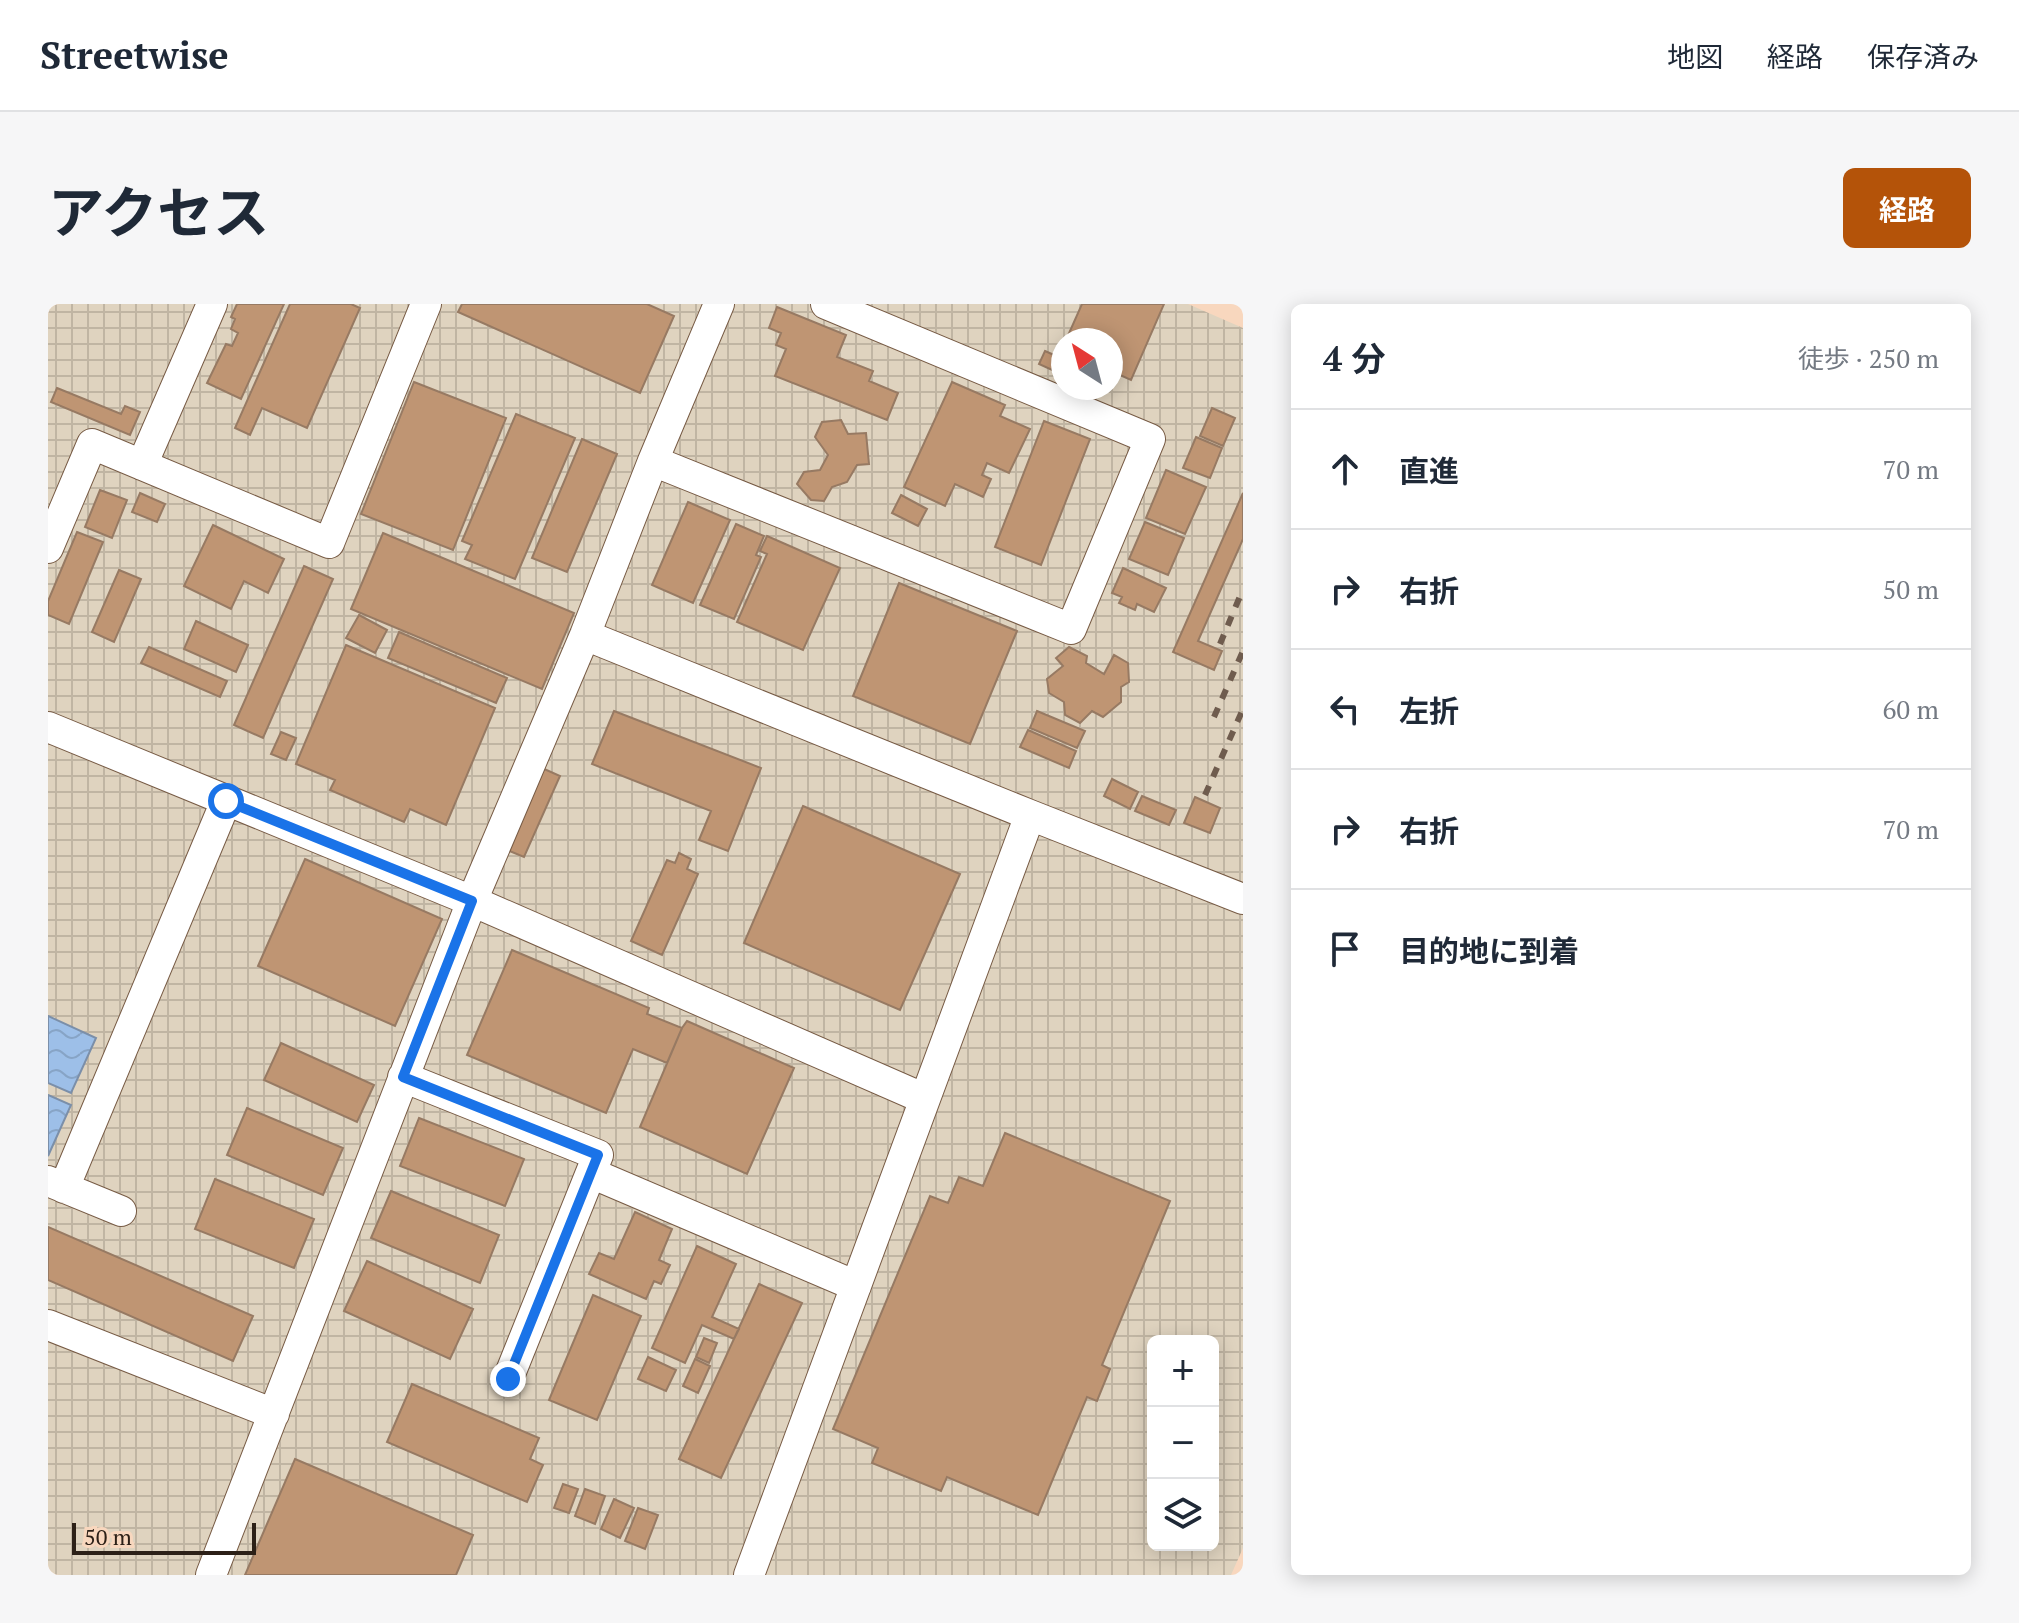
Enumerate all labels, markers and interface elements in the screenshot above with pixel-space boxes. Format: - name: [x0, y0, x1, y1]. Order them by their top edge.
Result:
- text: Streetwise: [40, 30, 229, 80]
- text: 地図: [1667, 38, 1723, 75]
- text: 経路: [1767, 38, 1823, 75]
- text: 保存済み: [1867, 38, 1979, 75]
- button: 経路: [1843, 168, 1971, 248]
- text: アクセス: [48, 175, 269, 249]
- north arrow: [1051, 328, 1123, 400]
- text: 4 分: [1323, 336, 1385, 381]
- text: 徒歩 · 250 m: [1798, 341, 1939, 375]
- icon: ahead: [1323, 447, 1367, 491]
- text: 直進: [1399, 451, 1459, 491]
- text: 70 m: [1883, 452, 1939, 486]
- icon: right: [1323, 567, 1367, 611]
- text: 右折: [1399, 571, 1459, 611]
- text: 50 m: [1883, 572, 1939, 606]
- icon: left: [1323, 687, 1367, 731]
- text: 左折: [1399, 691, 1459, 731]
- text: 60 m: [1883, 692, 1939, 726]
- route start: [208, 783, 244, 819]
- icon: right: [1323, 807, 1367, 851]
- text: 右折: [1399, 811, 1459, 851]
- text: 70 m: [1883, 812, 1939, 846]
- icon: arrive: [1323, 927, 1367, 971]
- text: 目的地に到着: [1399, 931, 1579, 971]
- map controls: [1147, 1335, 1219, 1551]
- button: +: [1147, 1335, 1219, 1407]
- route end: [490, 1361, 526, 1397]
- button: −: [1147, 1407, 1219, 1479]
- button: layers: [1147, 1479, 1219, 1551]
- scale bar: [72, 1519, 256, 1555]
- text: 50 m: [84, 1522, 132, 1551]

